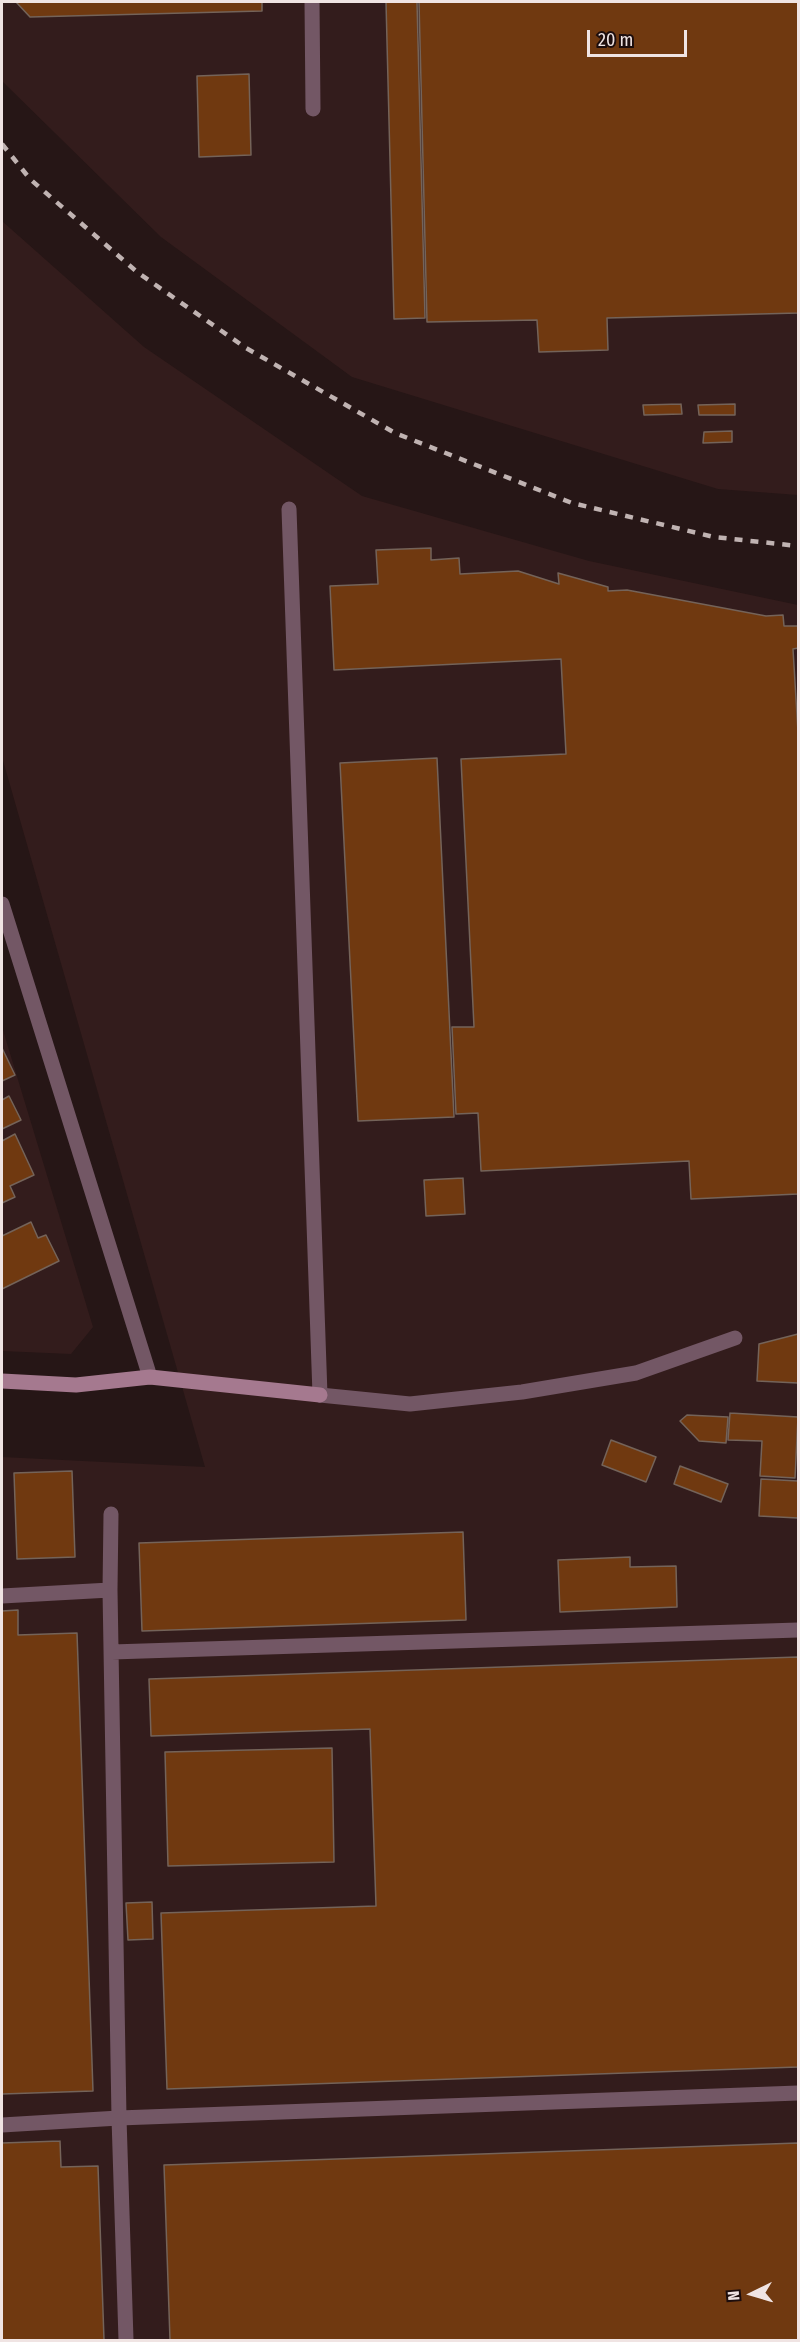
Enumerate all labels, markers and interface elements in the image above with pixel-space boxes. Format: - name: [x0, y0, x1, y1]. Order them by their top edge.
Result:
- scale bar: [590, 18, 690, 56]
- text: 20 m: [598, 29, 633, 51]
- north arrow: [722, 2264, 782, 2324]
- text: N: [724, 2290, 743, 2301]

